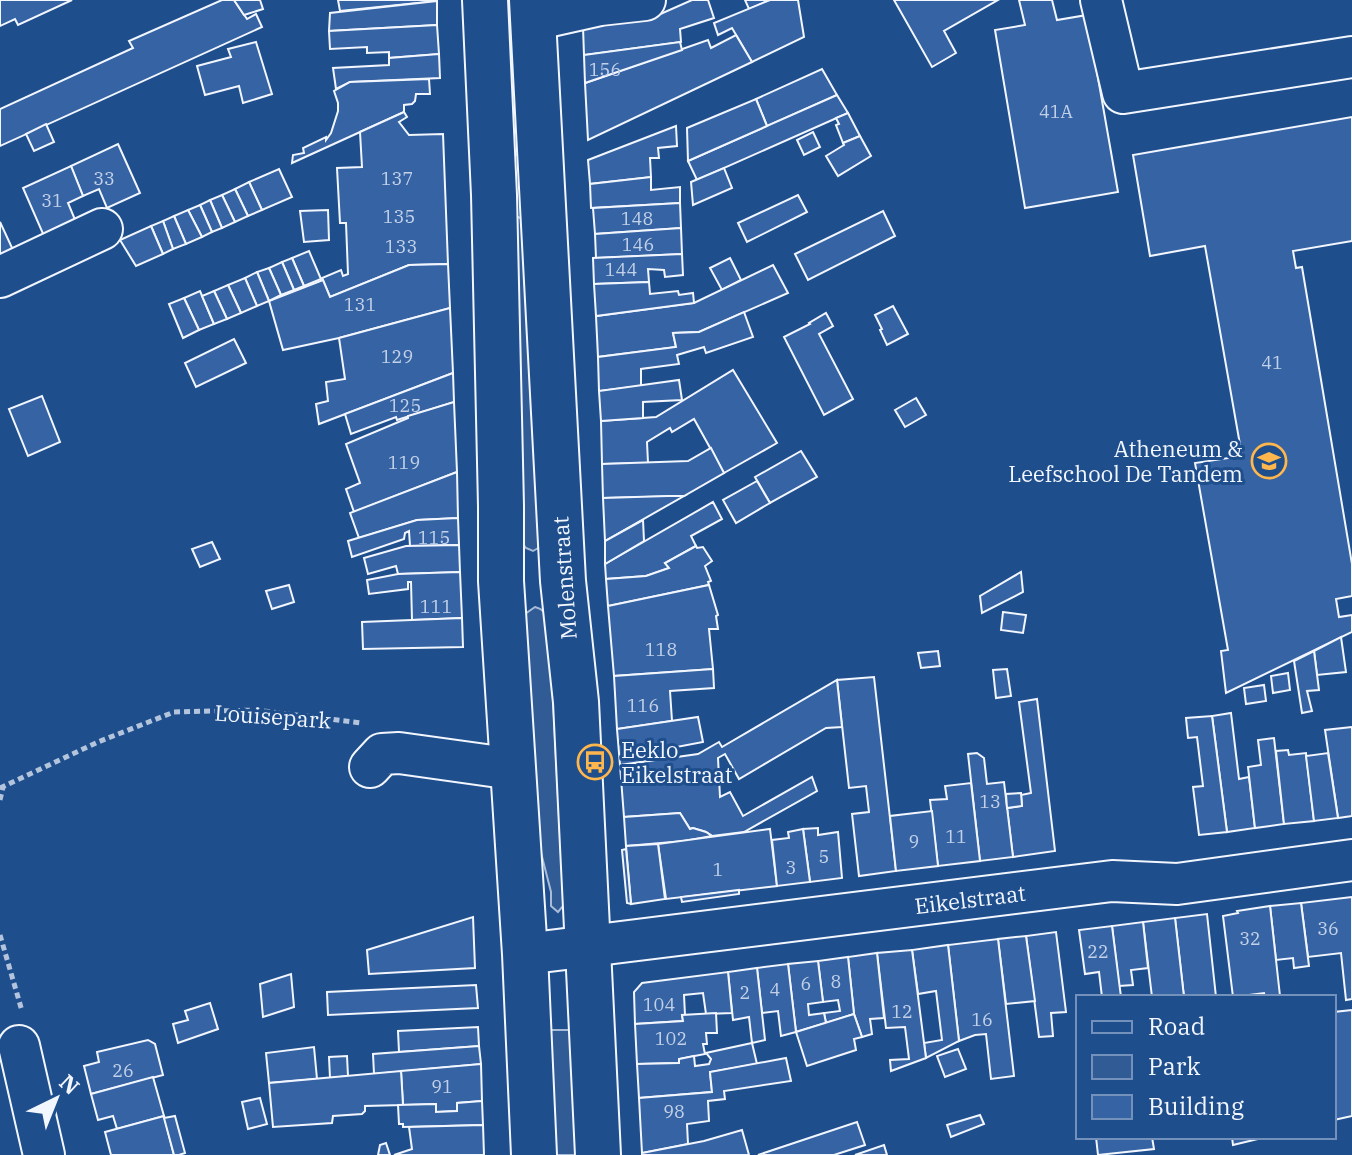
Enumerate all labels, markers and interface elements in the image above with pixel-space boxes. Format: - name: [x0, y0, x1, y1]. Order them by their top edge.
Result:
- house number: 156: [589, 58, 621, 81]
- house number: 41A: [1039, 100, 1074, 123]
- house number: 33: [93, 167, 115, 190]
- house number: 137: [381, 167, 413, 190]
- house number: 31: [41, 189, 63, 212]
- house number: 135: [383, 205, 415, 228]
- house number: 148: [621, 207, 653, 230]
- house number: 146: [622, 233, 654, 256]
- house number: 133: [385, 235, 417, 258]
- house number: 144: [605, 258, 637, 281]
- house number: 131: [344, 293, 376, 316]
- house number: 129: [381, 345, 413, 368]
- house number: 41: [1261, 351, 1283, 374]
- house number: 125: [389, 394, 421, 417]
- place label: Atheneum & Leefschool De Tandem: [1008, 434, 1243, 488]
- school or university icon: Atheneum & Leefschool De Tandem: [1250, 442, 1288, 480]
- house number: 119: [388, 451, 420, 474]
- street label: Molenstraat: [545, 515, 583, 641]
- house number: 115: [418, 526, 450, 549]
- house number: 111: [420, 595, 452, 618]
- house number: 118: [645, 638, 677, 661]
- house number: 116: [627, 694, 659, 717]
- street label: Louisepark: [214, 697, 332, 735]
- place label: Eeklo Eikelstraat: [621, 735, 733, 789]
- bus stop icon: Eeklo Eikelstraat: [576, 743, 614, 781]
- house number: 13: [979, 790, 1001, 813]
- house number: 11: [945, 825, 967, 848]
- house number: 9: [909, 830, 919, 853]
- house number: 5: [819, 845, 829, 868]
- house number: 3: [786, 856, 796, 879]
- house number: 1: [713, 858, 723, 881]
- street label: Eikelstraat: [913, 878, 1027, 920]
- house number: 36: [1317, 917, 1339, 940]
- house number: 32: [1239, 927, 1261, 950]
- house number: 22: [1087, 940, 1109, 963]
- house number: 8: [831, 970, 841, 993]
- house number: 6: [801, 972, 811, 995]
- house number: 4: [770, 978, 780, 1001]
- house number: 2: [740, 981, 750, 1004]
- house number: 104: [643, 993, 675, 1016]
- legend: [1076, 995, 1336, 1139]
- house number: 12: [891, 1000, 913, 1023]
- house number: 16: [971, 1008, 993, 1031]
- text: Road: [1148, 1010, 1205, 1042]
- house number: 102: [655, 1027, 687, 1050]
- text: Park: [1148, 1050, 1200, 1082]
- north arrow: [16, 1059, 96, 1139]
- house number: 26: [112, 1059, 134, 1082]
- text: N: [54, 1067, 86, 1101]
- house number: 91: [431, 1075, 453, 1098]
- text: Building: [1148, 1090, 1244, 1122]
- house number: 98: [663, 1100, 685, 1123]

